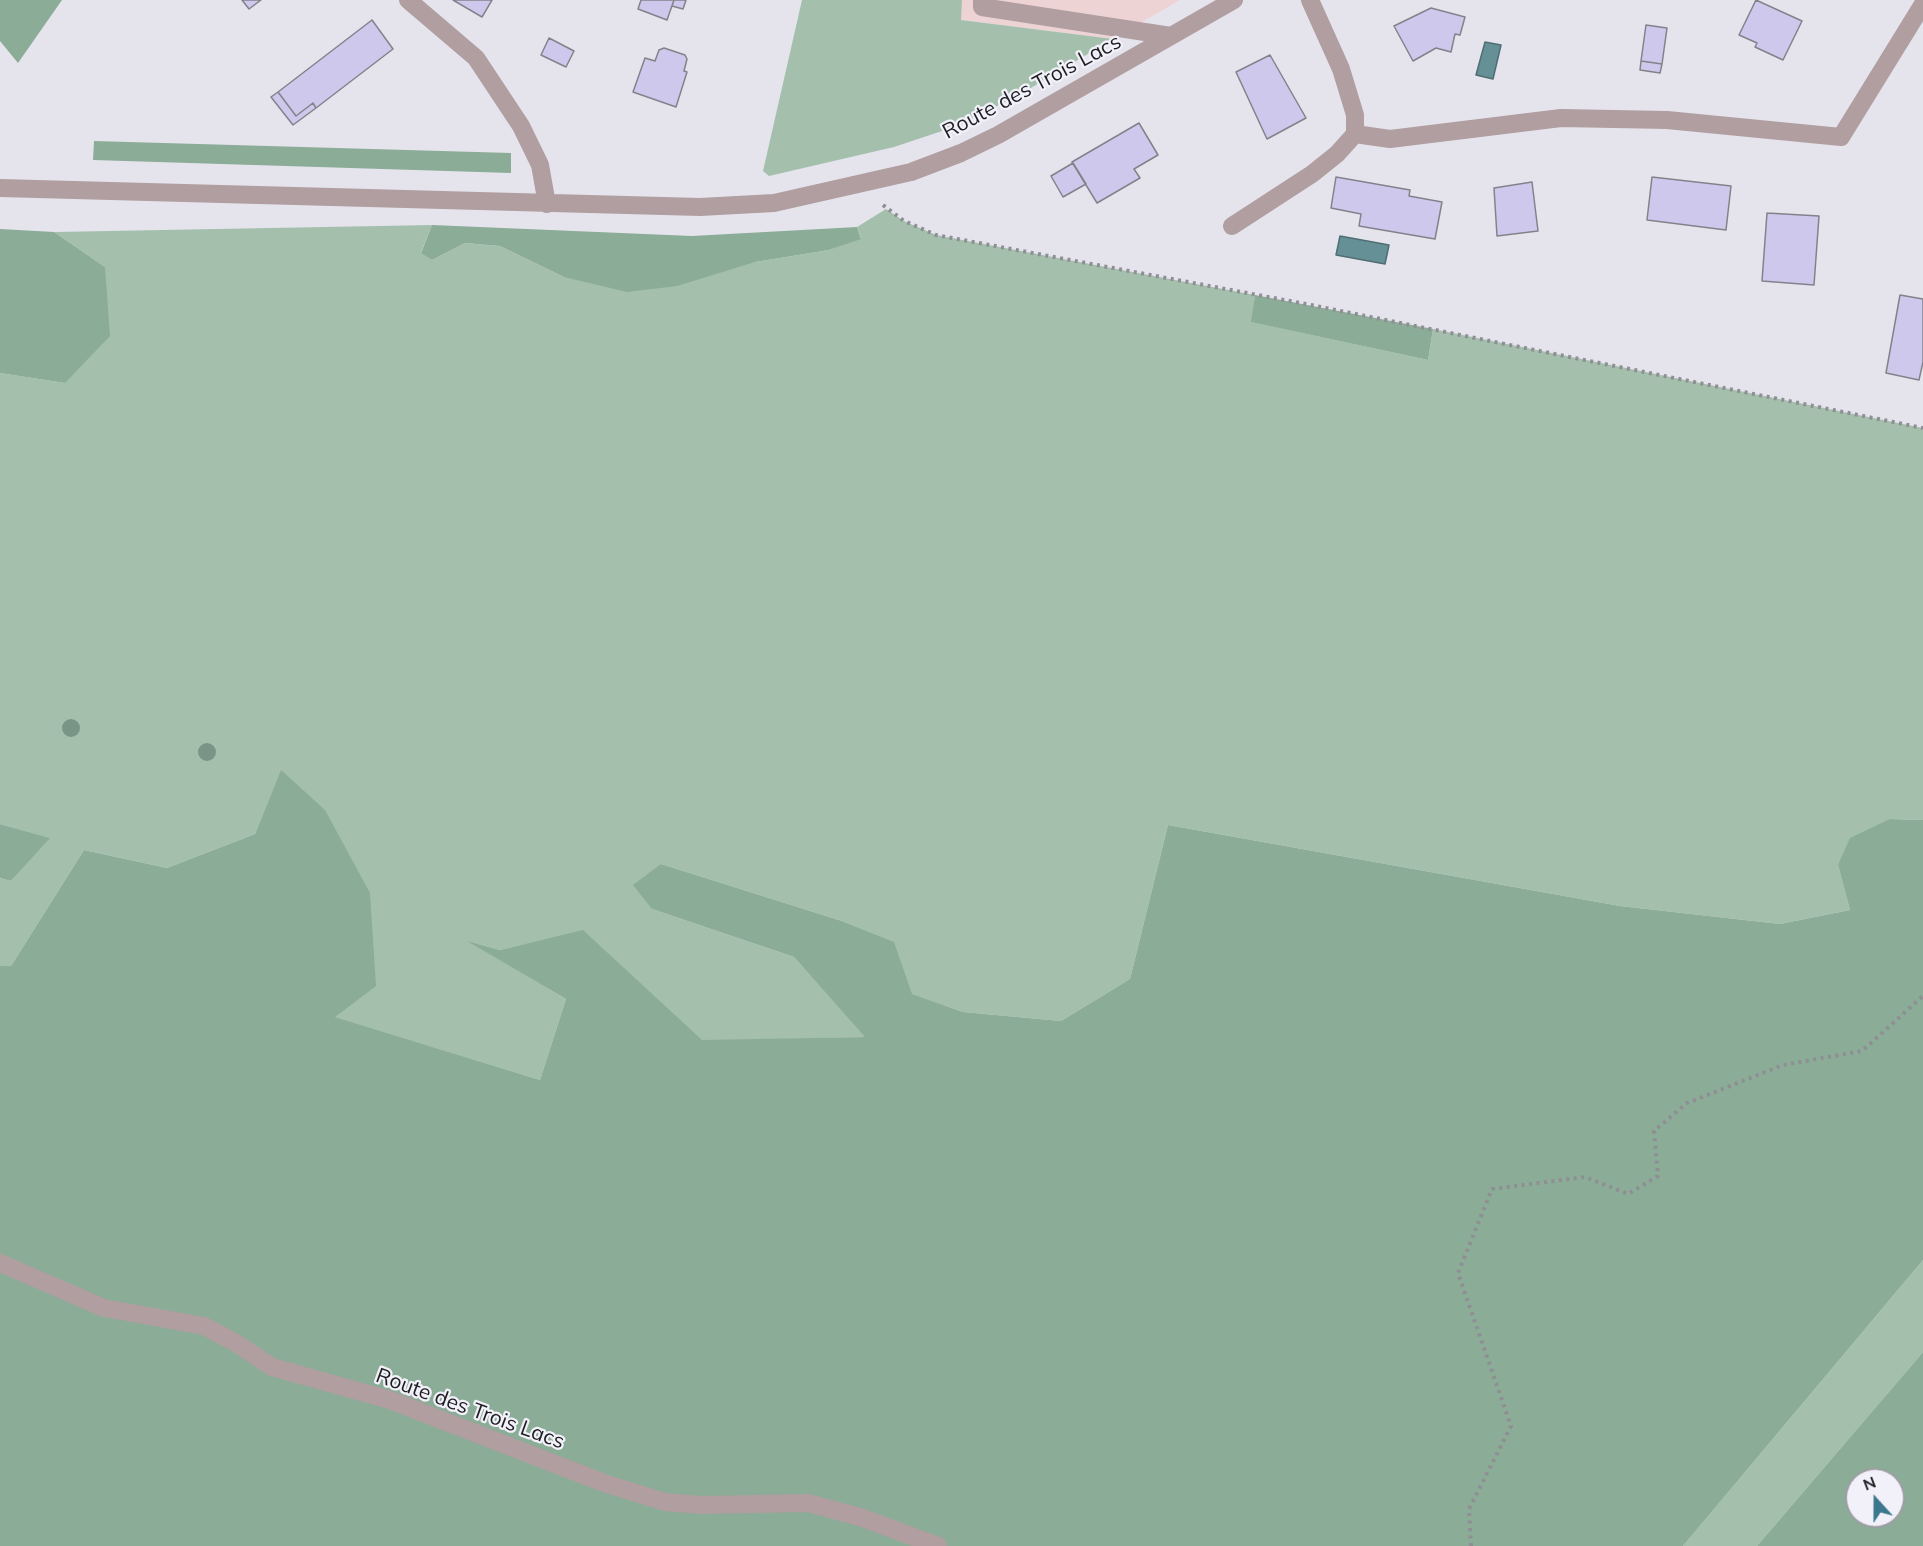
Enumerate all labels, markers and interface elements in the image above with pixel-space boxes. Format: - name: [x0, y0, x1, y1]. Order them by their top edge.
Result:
- street label: Route des Trois Lacs: [938, 29, 1126, 145]
- street label: Route des Trois Lacs: [372, 1363, 568, 1455]
- north arrow: [1845, 1468, 1905, 1528]
- text: N: [1860, 1472, 1878, 1495]

